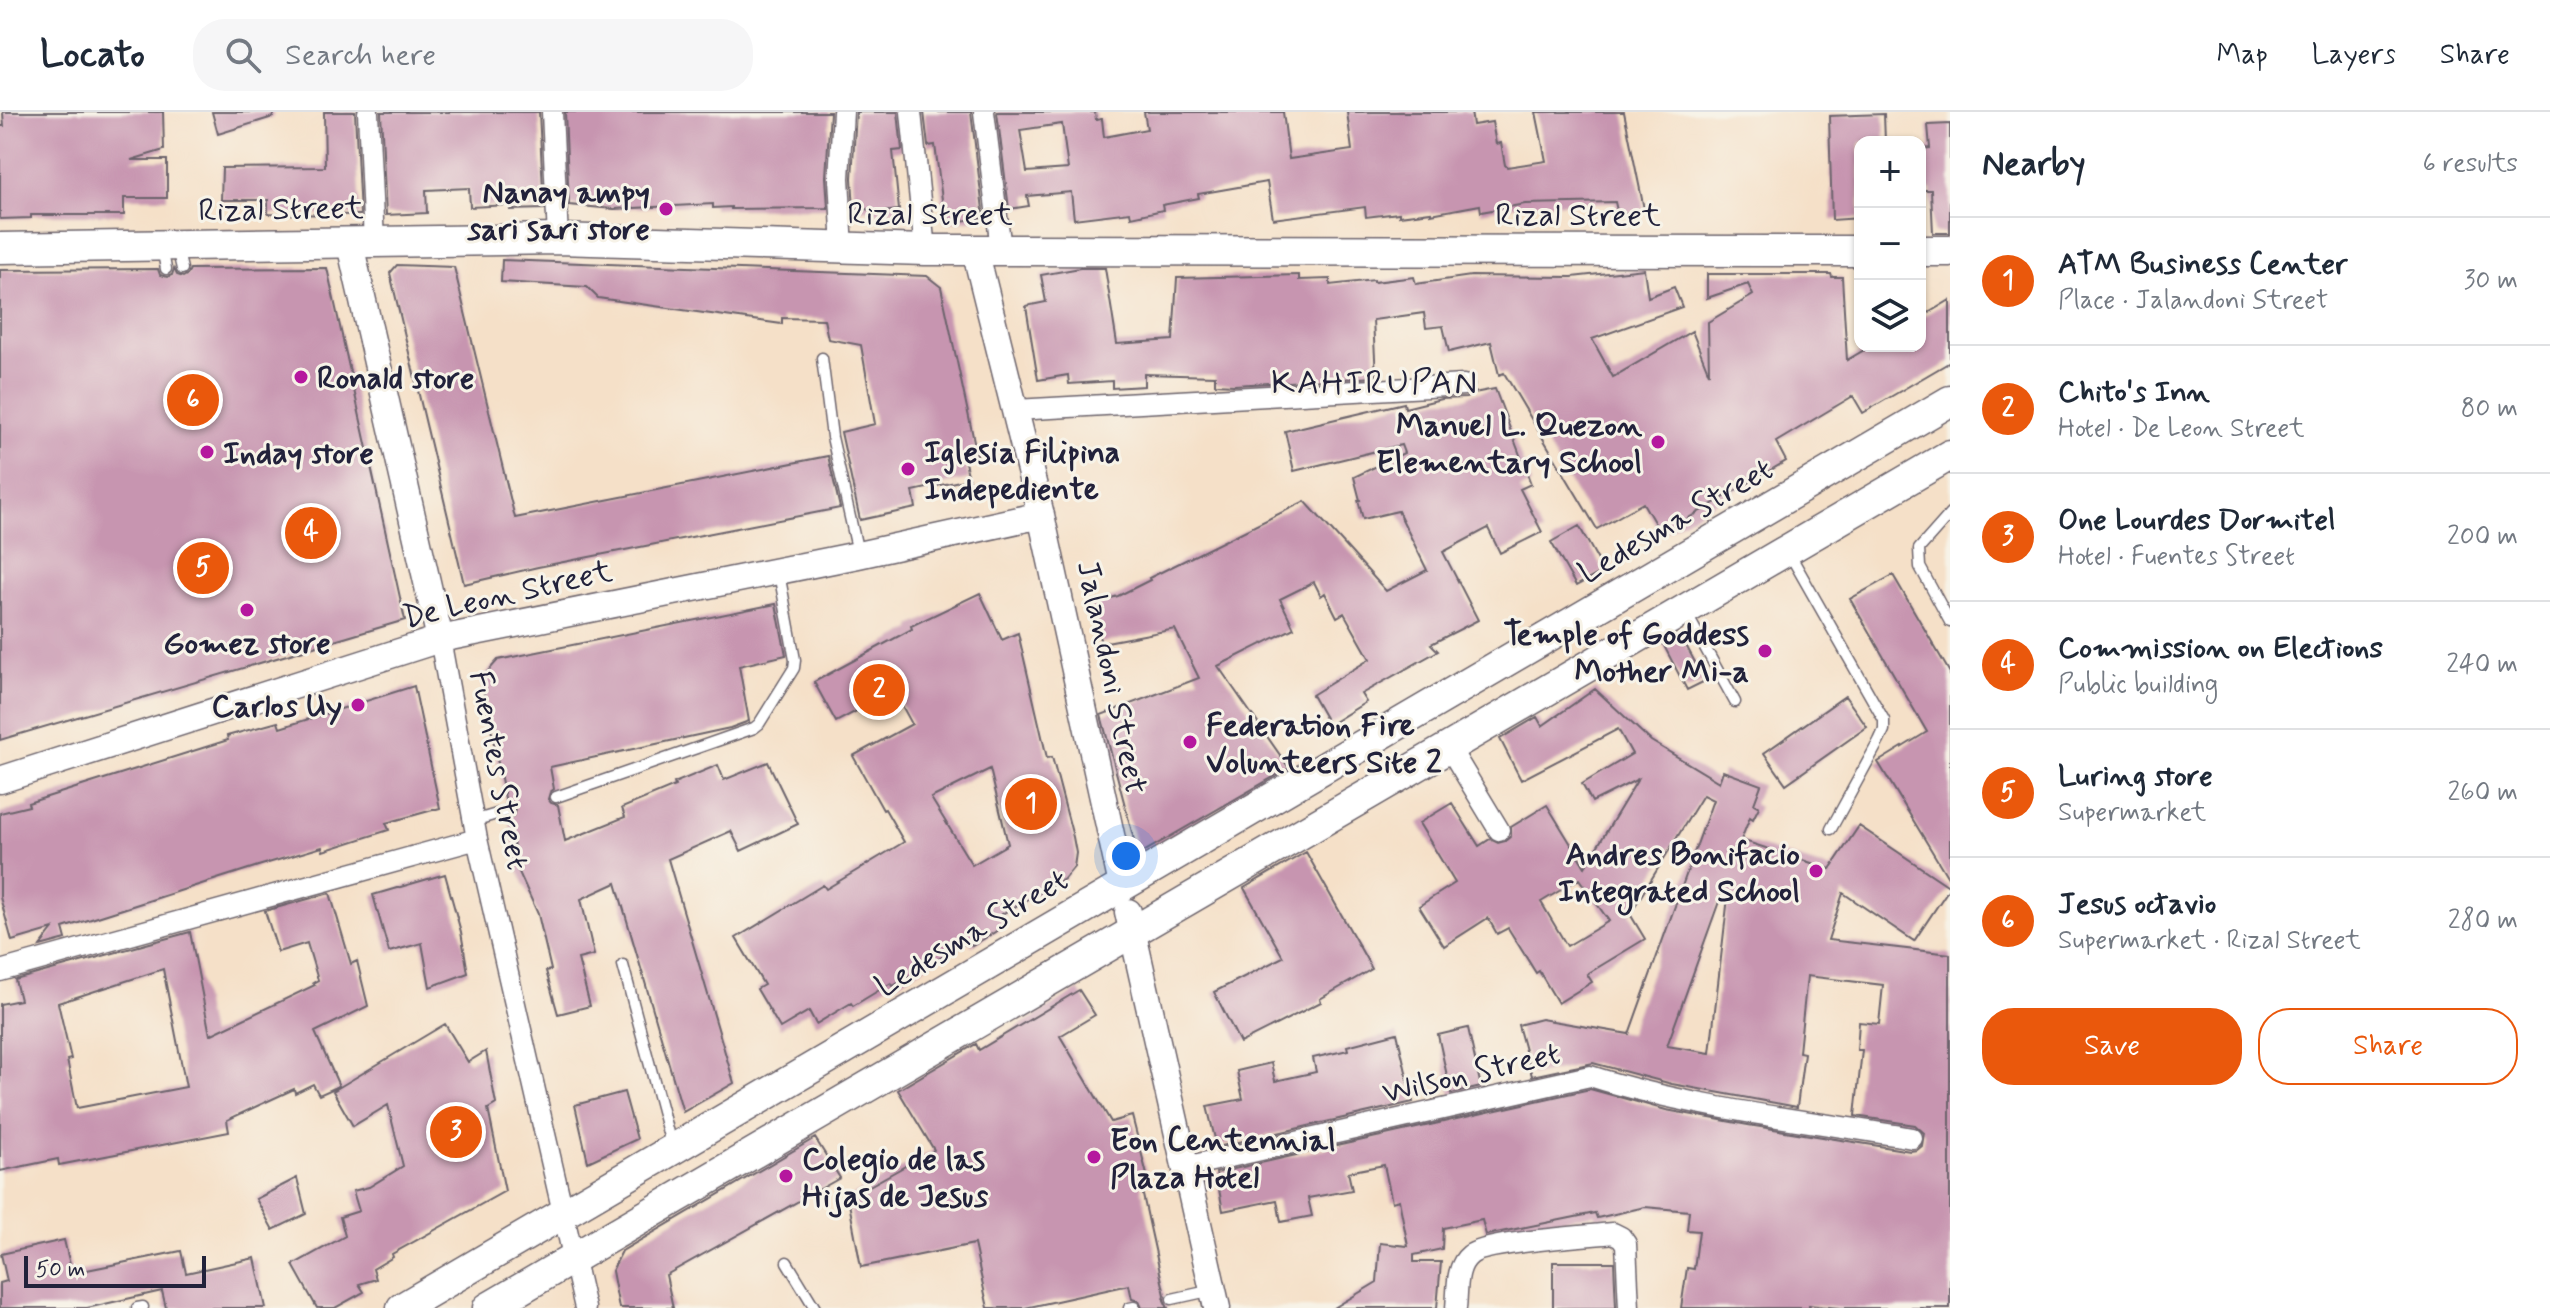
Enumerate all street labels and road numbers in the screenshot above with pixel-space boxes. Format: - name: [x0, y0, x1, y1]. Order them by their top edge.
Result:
- street label: Rizal Street: [198, 188, 364, 232]
- street label: Rizal Street: [847, 194, 1013, 236]
- street label: Rizal Street: [1495, 195, 1661, 237]
- street label: Ledesma Street: [1571, 449, 1781, 594]
- street label: De Leon Street: [399, 550, 616, 639]
- street label: Jalandoni Street: [1066, 557, 1156, 798]
- street label: Fuentes Street: [458, 667, 538, 874]
- street label: Ledesma Street: [868, 860, 1076, 1008]
- street label: Wilson Street: [1378, 1033, 1564, 1115]

